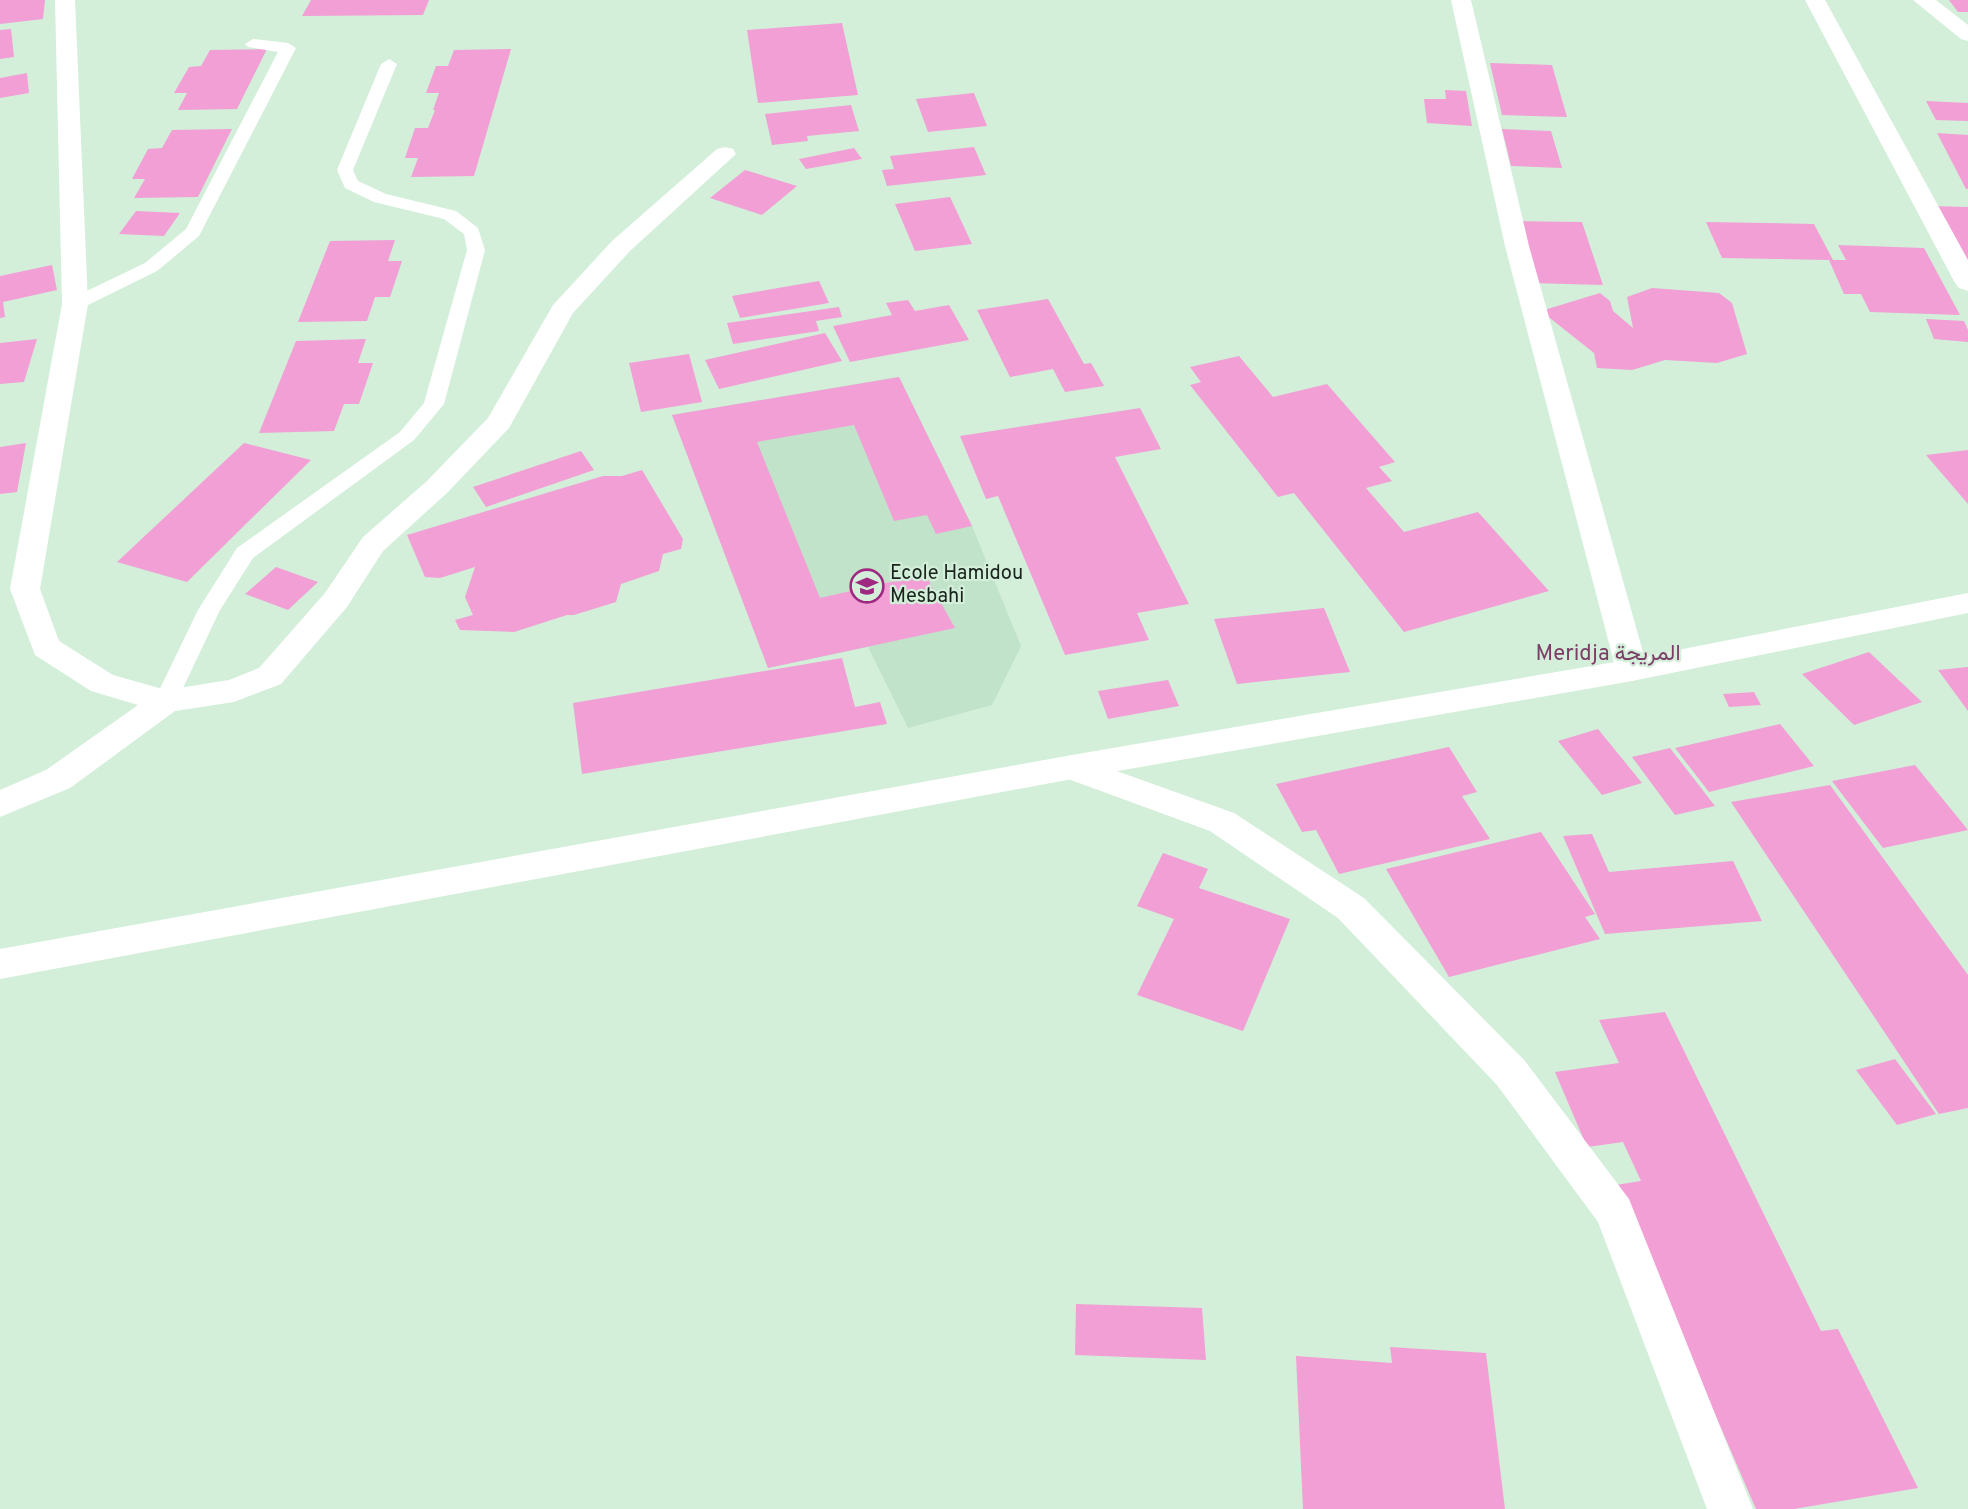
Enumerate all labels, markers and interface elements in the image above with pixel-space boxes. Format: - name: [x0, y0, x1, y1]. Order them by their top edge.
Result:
- place label: Ecole Hamidou Mesbahi: [890, 561, 1023, 610]
- school or university icon: Ecole Hamidou Mesbahi: [849, 568, 885, 604]
- district label: Meridja المريجة: [1536, 641, 1681, 668]

